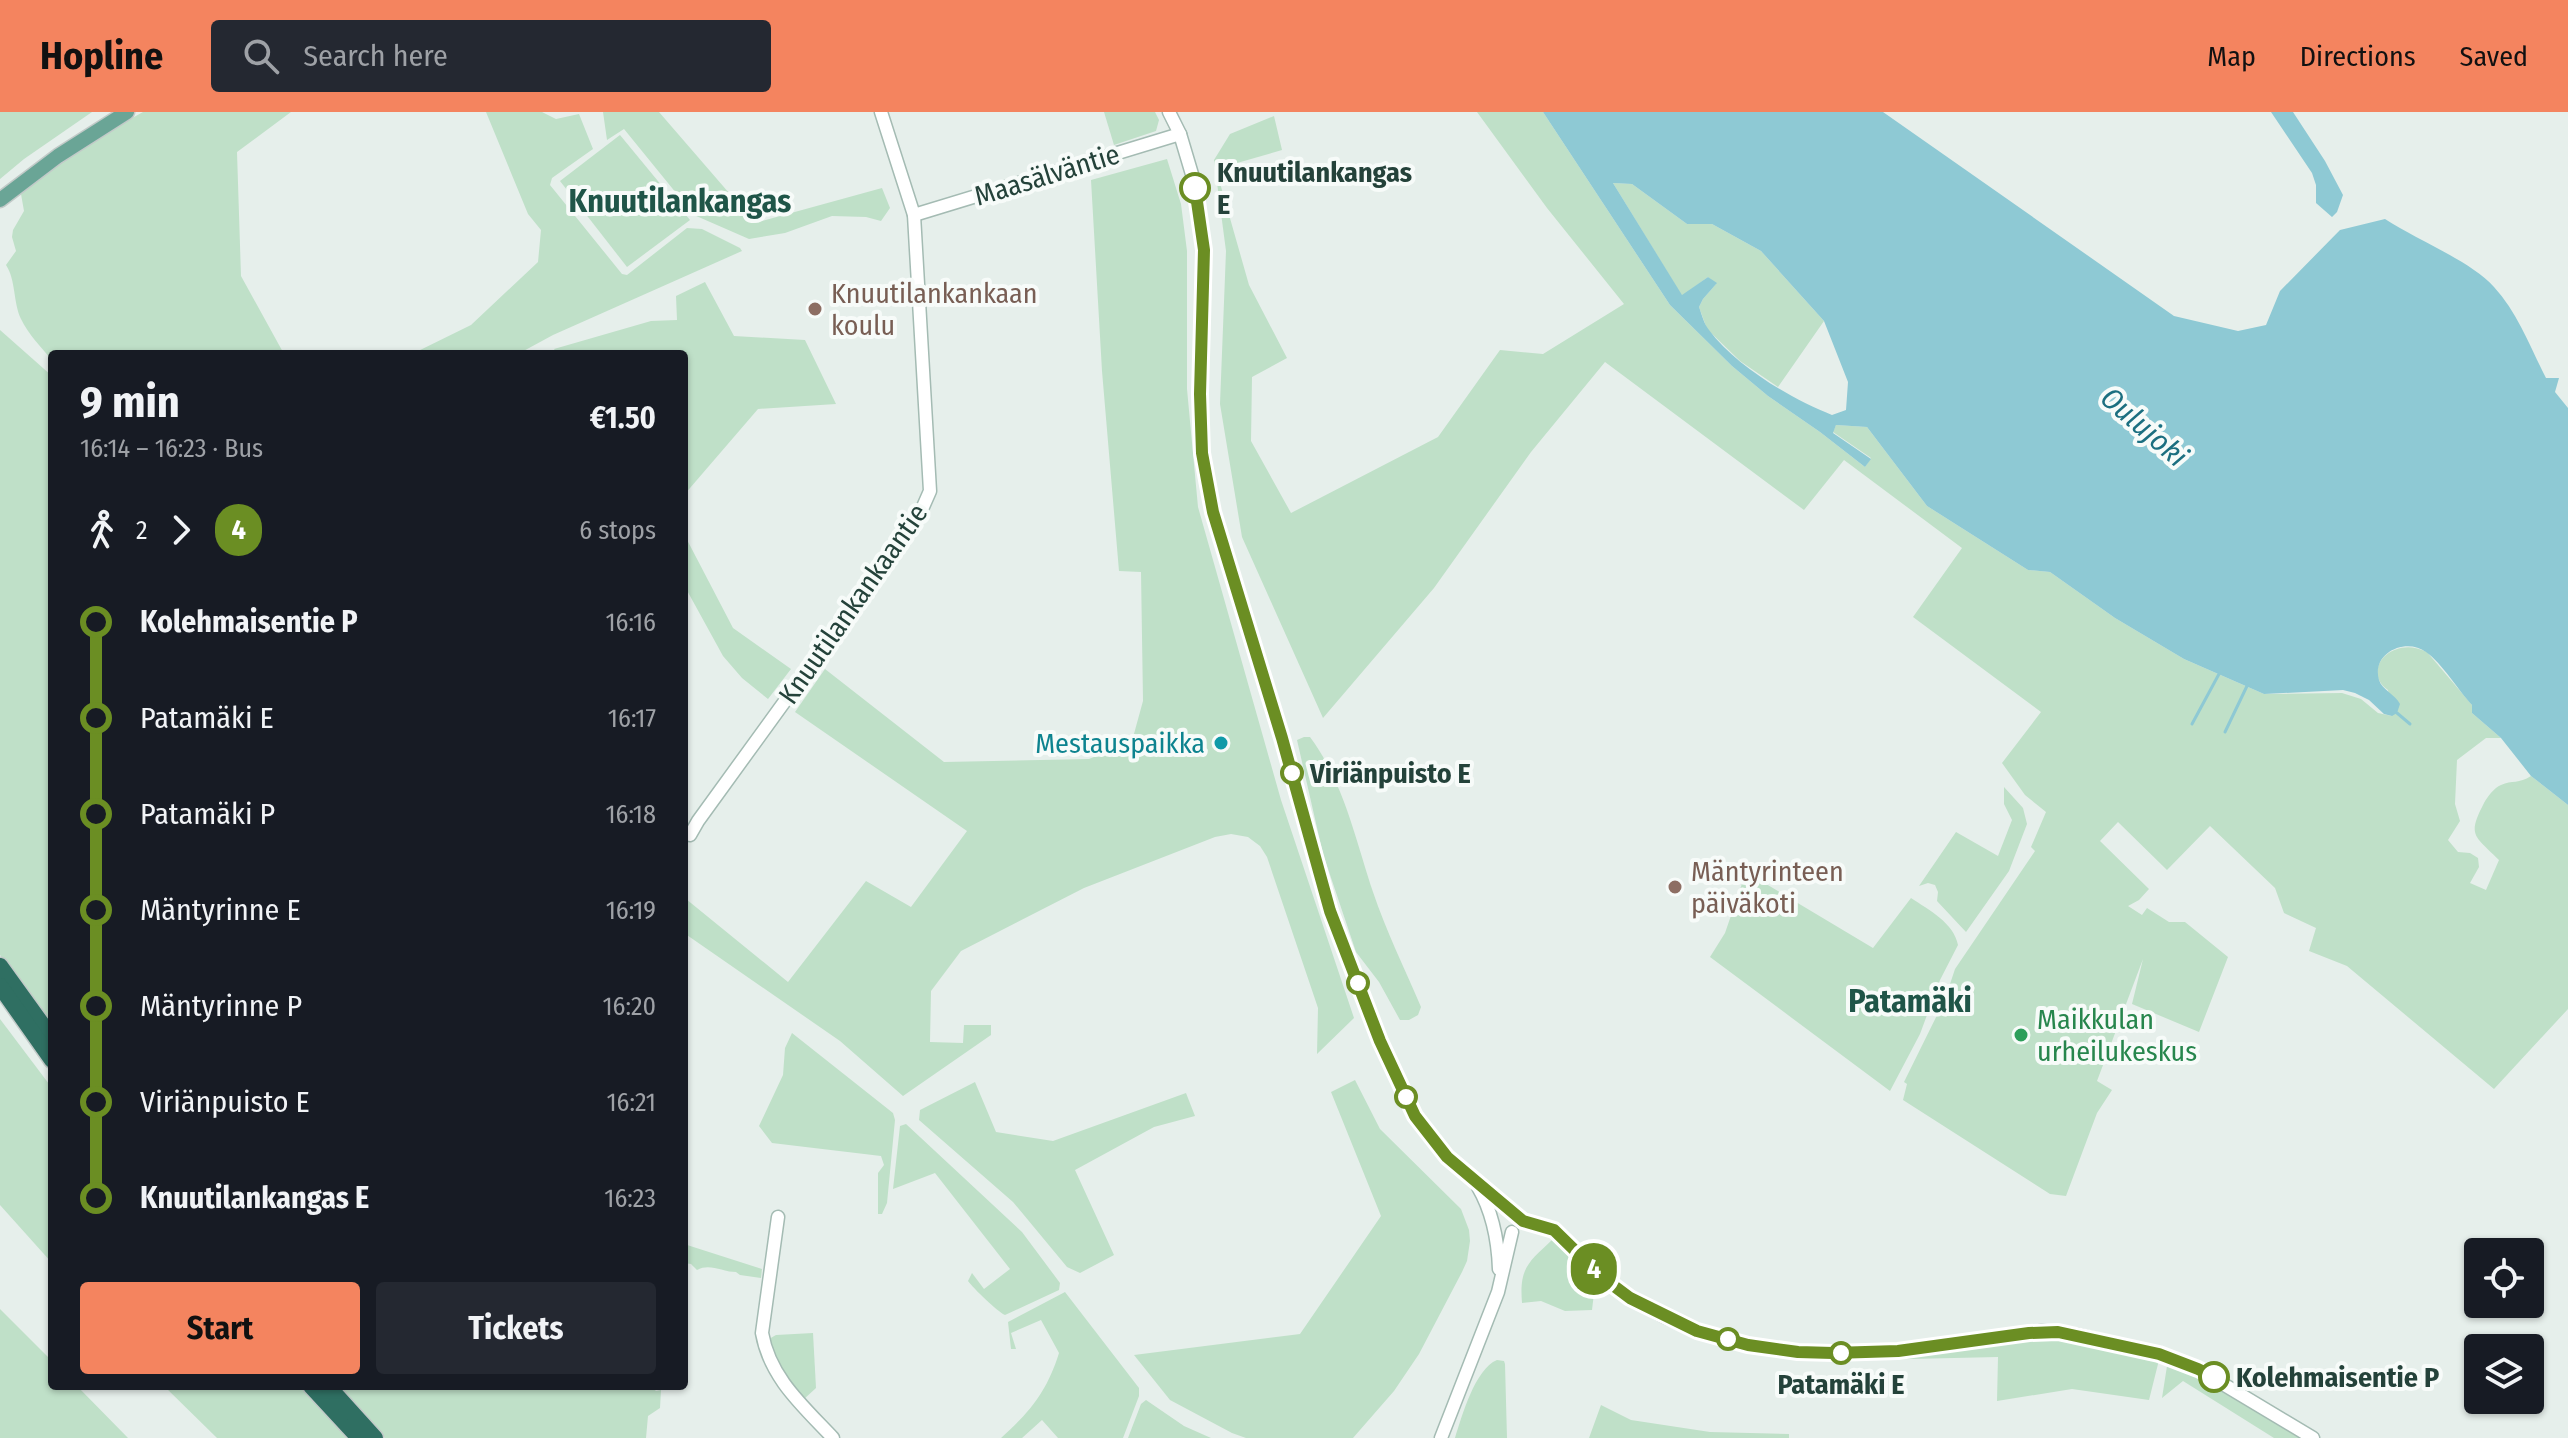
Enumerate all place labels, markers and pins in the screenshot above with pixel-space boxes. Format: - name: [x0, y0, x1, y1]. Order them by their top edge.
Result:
- place label: Knuutilankangas E: [1217, 156, 1412, 221]
- marker: Knuutilankangas E: [1180, 173, 1210, 203]
- place label: Knuutilankankaan koulu: [831, 277, 1038, 342]
- marker: Knuutilankankaan koulu: [806, 300, 824, 318]
- place label: Mestauspaikka: [1035, 727, 1205, 760]
- marker: Mestauspaikka: [1212, 734, 1230, 752]
- place label: Viriänpuisto E: [1309, 757, 1471, 790]
- marker: Viriänpuisto E: [1281, 762, 1303, 784]
- place label: Mäntyrinteen päiväkoti: [1691, 855, 1844, 920]
- marker: Mäntyrinteen päiväkoti: [1666, 878, 1684, 896]
- unlabelled marker: [1347, 972, 1369, 994]
- place label: Maikkulan urheilukeskus: [2037, 1003, 2197, 1068]
- marker: Maikkulan urheilukeskus: [2012, 1026, 2030, 1044]
- unlabelled marker: [1395, 1086, 1417, 1108]
- unlabelled marker: [1717, 1328, 1739, 1350]
- marker: Patamäki E: [1830, 1342, 1852, 1364]
- place label: Kolehmaisentie P: [2236, 1361, 2439, 1394]
- marker: Kolehmaisentie P: [2199, 1362, 2229, 1392]
- place label: Patamäki E: [1777, 1368, 1905, 1401]

